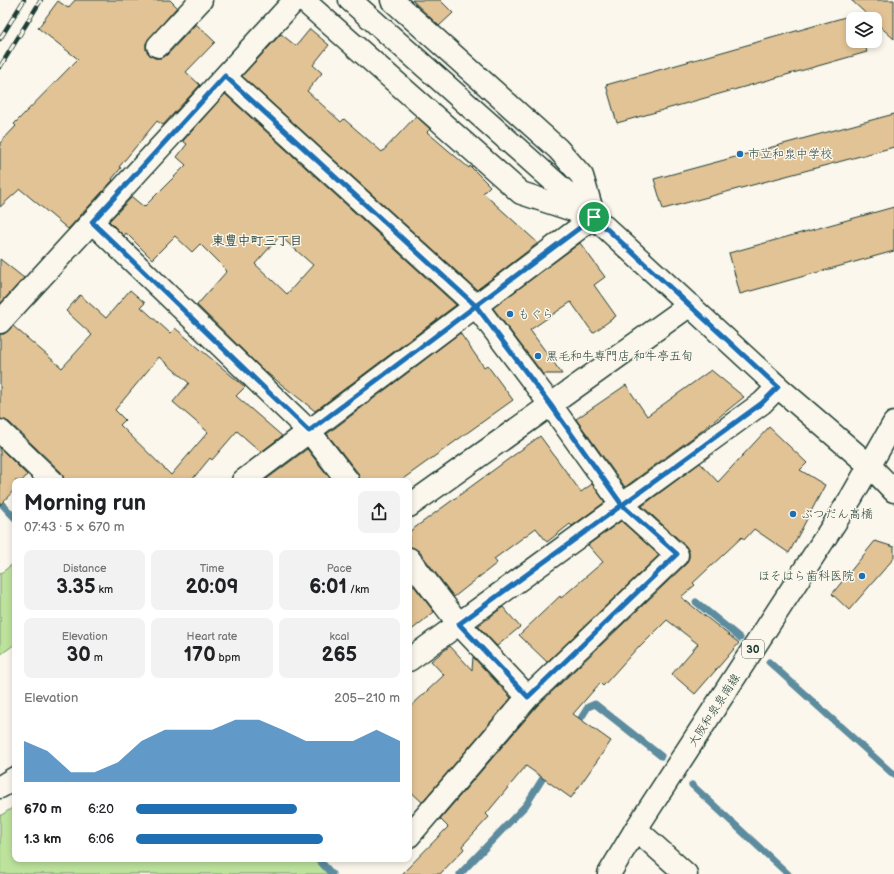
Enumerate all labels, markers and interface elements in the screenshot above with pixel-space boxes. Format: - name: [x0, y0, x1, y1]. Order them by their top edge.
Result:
- map controls: [846, 12, 882, 48]
- button: layers: [846, 12, 882, 48]
- place label: 市立和泉中学校: [748, 147, 832, 162]
- marker: 市立和泉中学校: [735, 149, 745, 159]
- pin: [577, 200, 611, 234]
- icon: arrive: [583, 206, 605, 228]
- district label: 東豊中町三丁目: [211, 233, 303, 249]
- place label: もぐら: [518, 307, 554, 322]
- marker: もぐら: [505, 309, 515, 319]
- place label: 黒毛和牛専門店 和牛亭五旬: [546, 349, 693, 364]
- marker: 黒毛和牛専門店 和牛亭五旬: [533, 351, 543, 361]
- text: Morning run: [24, 490, 146, 517]
- button: share: [358, 491, 400, 533]
- place label: ぶつだん高橋: [801, 507, 873, 522]
- marker: ぶつだん高橋: [788, 509, 798, 519]
- text: 07:43 · 5 × 670 m: [24, 519, 124, 535]
- text: Distance: [63, 562, 107, 575]
- text: Time: [200, 562, 224, 575]
- text: Pace: [327, 562, 352, 575]
- place label: ほそはら歯科医院: [758, 569, 854, 584]
- marker: ほそはら歯科医院: [857, 571, 867, 581]
- text: 3.35: [56, 575, 96, 599]
- text: 20:09: [185, 575, 239, 599]
- text: 6:01: [309, 575, 347, 599]
- text: km: [96, 583, 113, 596]
- text: /km: [347, 583, 369, 596]
- text: Elevation: [62, 630, 108, 643]
- text: Heart rate: [187, 630, 237, 643]
- text: kcal: [329, 630, 349, 643]
- road number: 30: [742, 640, 764, 658]
- text: 30: [67, 643, 91, 667]
- text: 170: [184, 643, 216, 667]
- text: 265: [322, 643, 357, 667]
- text: m: [91, 651, 103, 664]
- text: bpm: [216, 651, 240, 664]
- street label: 大阪和泉泉南線: [685, 671, 744, 750]
- text: Elevation: [24, 690, 78, 706]
- text: 205–210 m: [334, 690, 400, 706]
- text: 670 m: [24, 801, 62, 817]
- text: 6:20: [88, 801, 114, 817]
- text: 1.3 km: [24, 831, 61, 847]
- text: 6:06: [88, 831, 114, 847]

